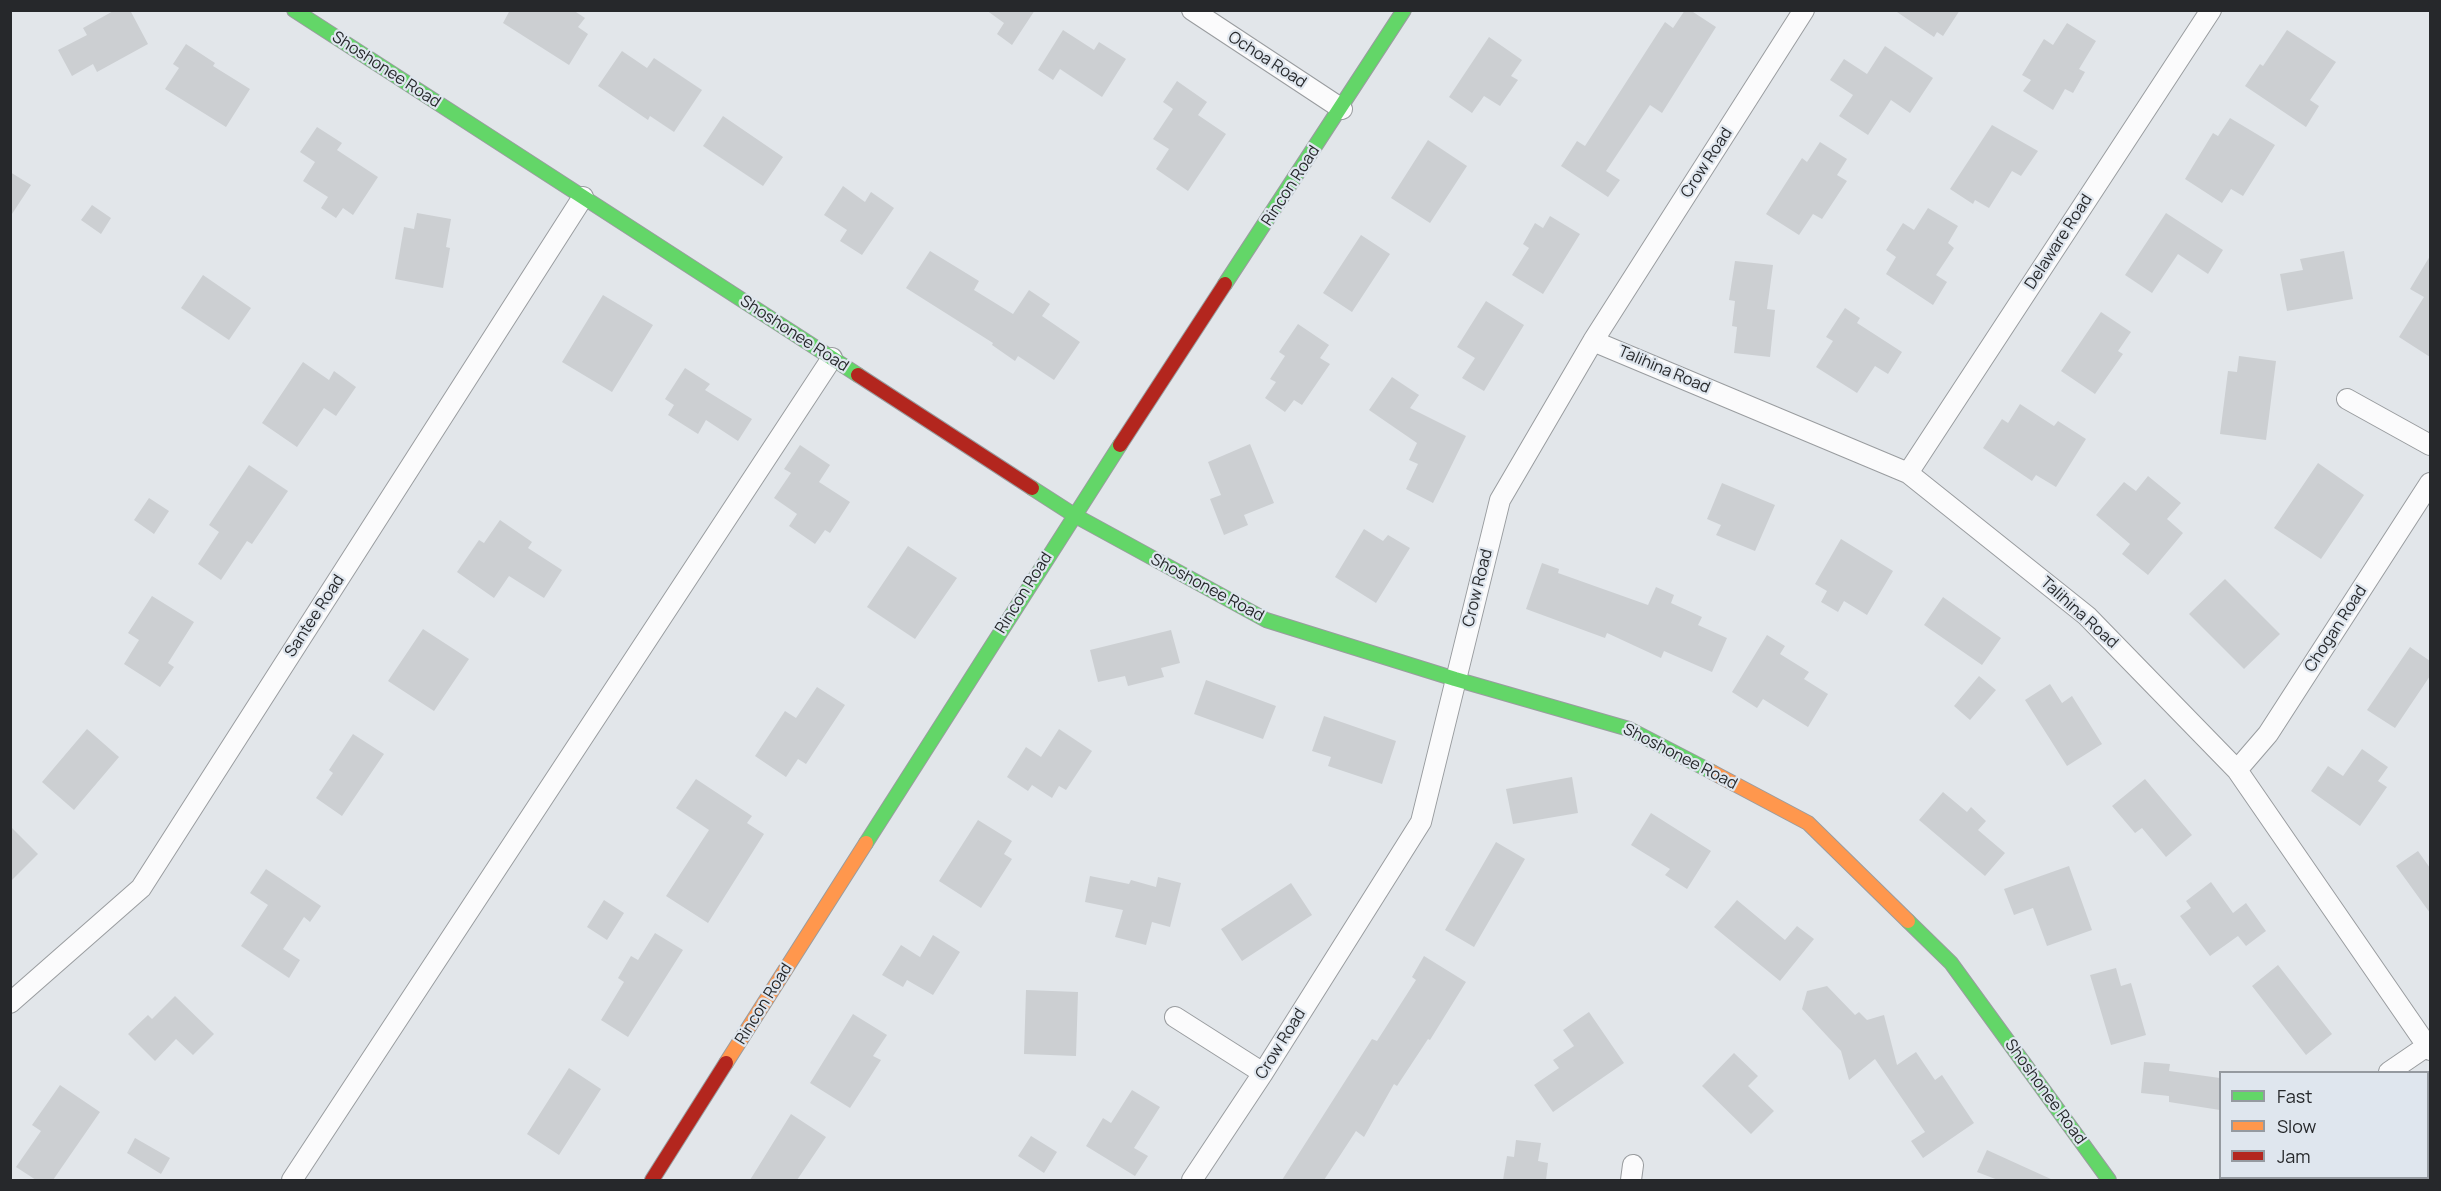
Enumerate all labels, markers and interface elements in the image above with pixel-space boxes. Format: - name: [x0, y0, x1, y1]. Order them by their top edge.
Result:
- street label: Shoshonee Road: [328, 28, 444, 112]
- street label: Ochoa Road: [1224, 28, 1310, 92]
- street label: Crow Road: [1677, 124, 1737, 202]
- street label: Rincon Road: [1258, 142, 1324, 230]
- street label: Delaware Road: [2021, 191, 2097, 293]
- street label: Shoshonee Road: [736, 292, 852, 376]
- street label: Talihina Road: [1615, 342, 1713, 398]
- street label: Crow Road: [1459, 547, 1497, 629]
- street label: Rincon Road: [991, 549, 1057, 637]
- street label: Shoshonee Road: [1147, 550, 1267, 626]
- street label: Santee Road: [281, 571, 349, 661]
- street label: Talihina Road: [2036, 573, 2122, 653]
- street label: Chogan Road: [2301, 582, 2371, 676]
- street label: Shoshonee Road: [1620, 720, 1740, 794]
- street label: Rincon Road: [731, 960, 797, 1048]
- street label: Crow Road: [1252, 1005, 1310, 1083]
- street label: Shoshonee Road: [2000, 1036, 2090, 1148]
- legend: [2219, 1071, 2429, 1179]
- text: Fast: [2277, 1084, 2312, 1108]
- text: Slow: [2277, 1114, 2316, 1138]
- text: Jam: [2277, 1144, 2311, 1168]

